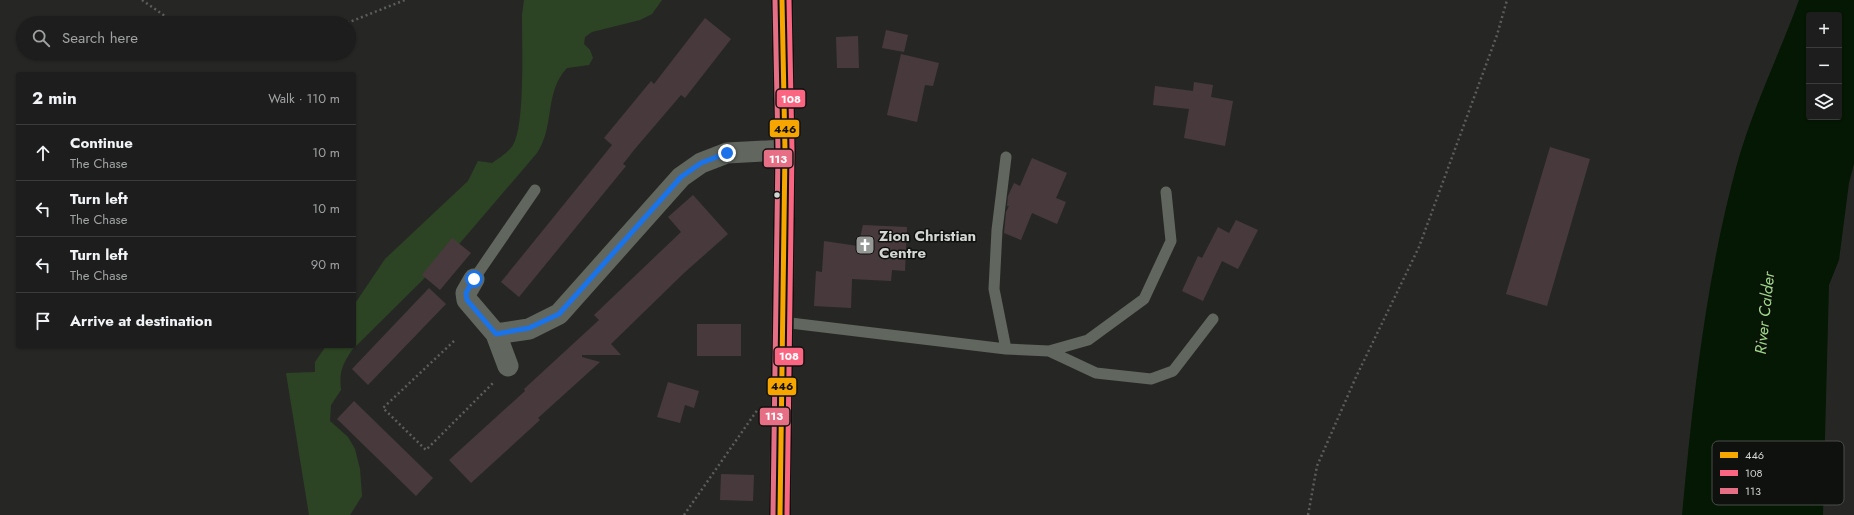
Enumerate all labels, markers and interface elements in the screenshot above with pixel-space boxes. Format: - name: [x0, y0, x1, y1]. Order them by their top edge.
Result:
- map controls: [1806, 12, 1842, 120]
- button: +: [1806, 12, 1842, 48]
- search box: [16, 16, 356, 60]
- icon: search: [30, 27, 52, 49]
- text: Search here: [62, 27, 138, 49]
- button: −: [1806, 48, 1842, 84]
- button: layers: [1806, 84, 1842, 120]
- text: 2 min: [32, 86, 77, 110]
- text: Walk · 110 m: [268, 89, 340, 108]
- line badge: 108: [776, 89, 806, 108]
- text: 108: [781, 91, 801, 107]
- line badge: 446: [769, 119, 800, 138]
- text: 446: [774, 121, 796, 137]
- text: Continue: [70, 132, 133, 154]
- icon: ahead: [32, 142, 54, 164]
- text: 10 m: [312, 143, 340, 162]
- route end: [718, 144, 736, 162]
- line badge: 113: [763, 149, 793, 168]
- text: 113: [769, 151, 787, 167]
- text: The Chase: [70, 154, 127, 173]
- text: Turn left: [70, 188, 128, 210]
- unlabelled marker: [772, 190, 782, 200]
- icon: left: [32, 198, 54, 220]
- text: 10 m: [312, 199, 340, 218]
- text: The Chase: [70, 210, 127, 229]
- place label: Zion Christian Centre: [879, 225, 976, 264]
- church icon: Zion Christian Centre: [854, 234, 876, 256]
- text: Turn left: [70, 244, 128, 266]
- icon: left: [32, 254, 54, 276]
- text: 90 m: [311, 255, 340, 274]
- text: The Chase: [70, 266, 127, 285]
- water label: River Calder: [1749, 269, 1780, 355]
- route start: [465, 270, 483, 288]
- icon: arrive: [32, 310, 54, 332]
- text: Arrive at destination: [70, 310, 212, 332]
- line badge: 108: [774, 347, 804, 366]
- text: 108: [779, 348, 799, 364]
- line badge: 446: [767, 377, 797, 396]
- text: 446: [771, 378, 793, 394]
- line badge: 113: [759, 407, 790, 426]
- text: 113: [765, 408, 783, 424]
- legend: [1712, 441, 1844, 505]
- text: 446: [1745, 447, 1764, 463]
- text: 108: [1745, 465, 1763, 481]
- text: 113: [1745, 483, 1761, 499]

